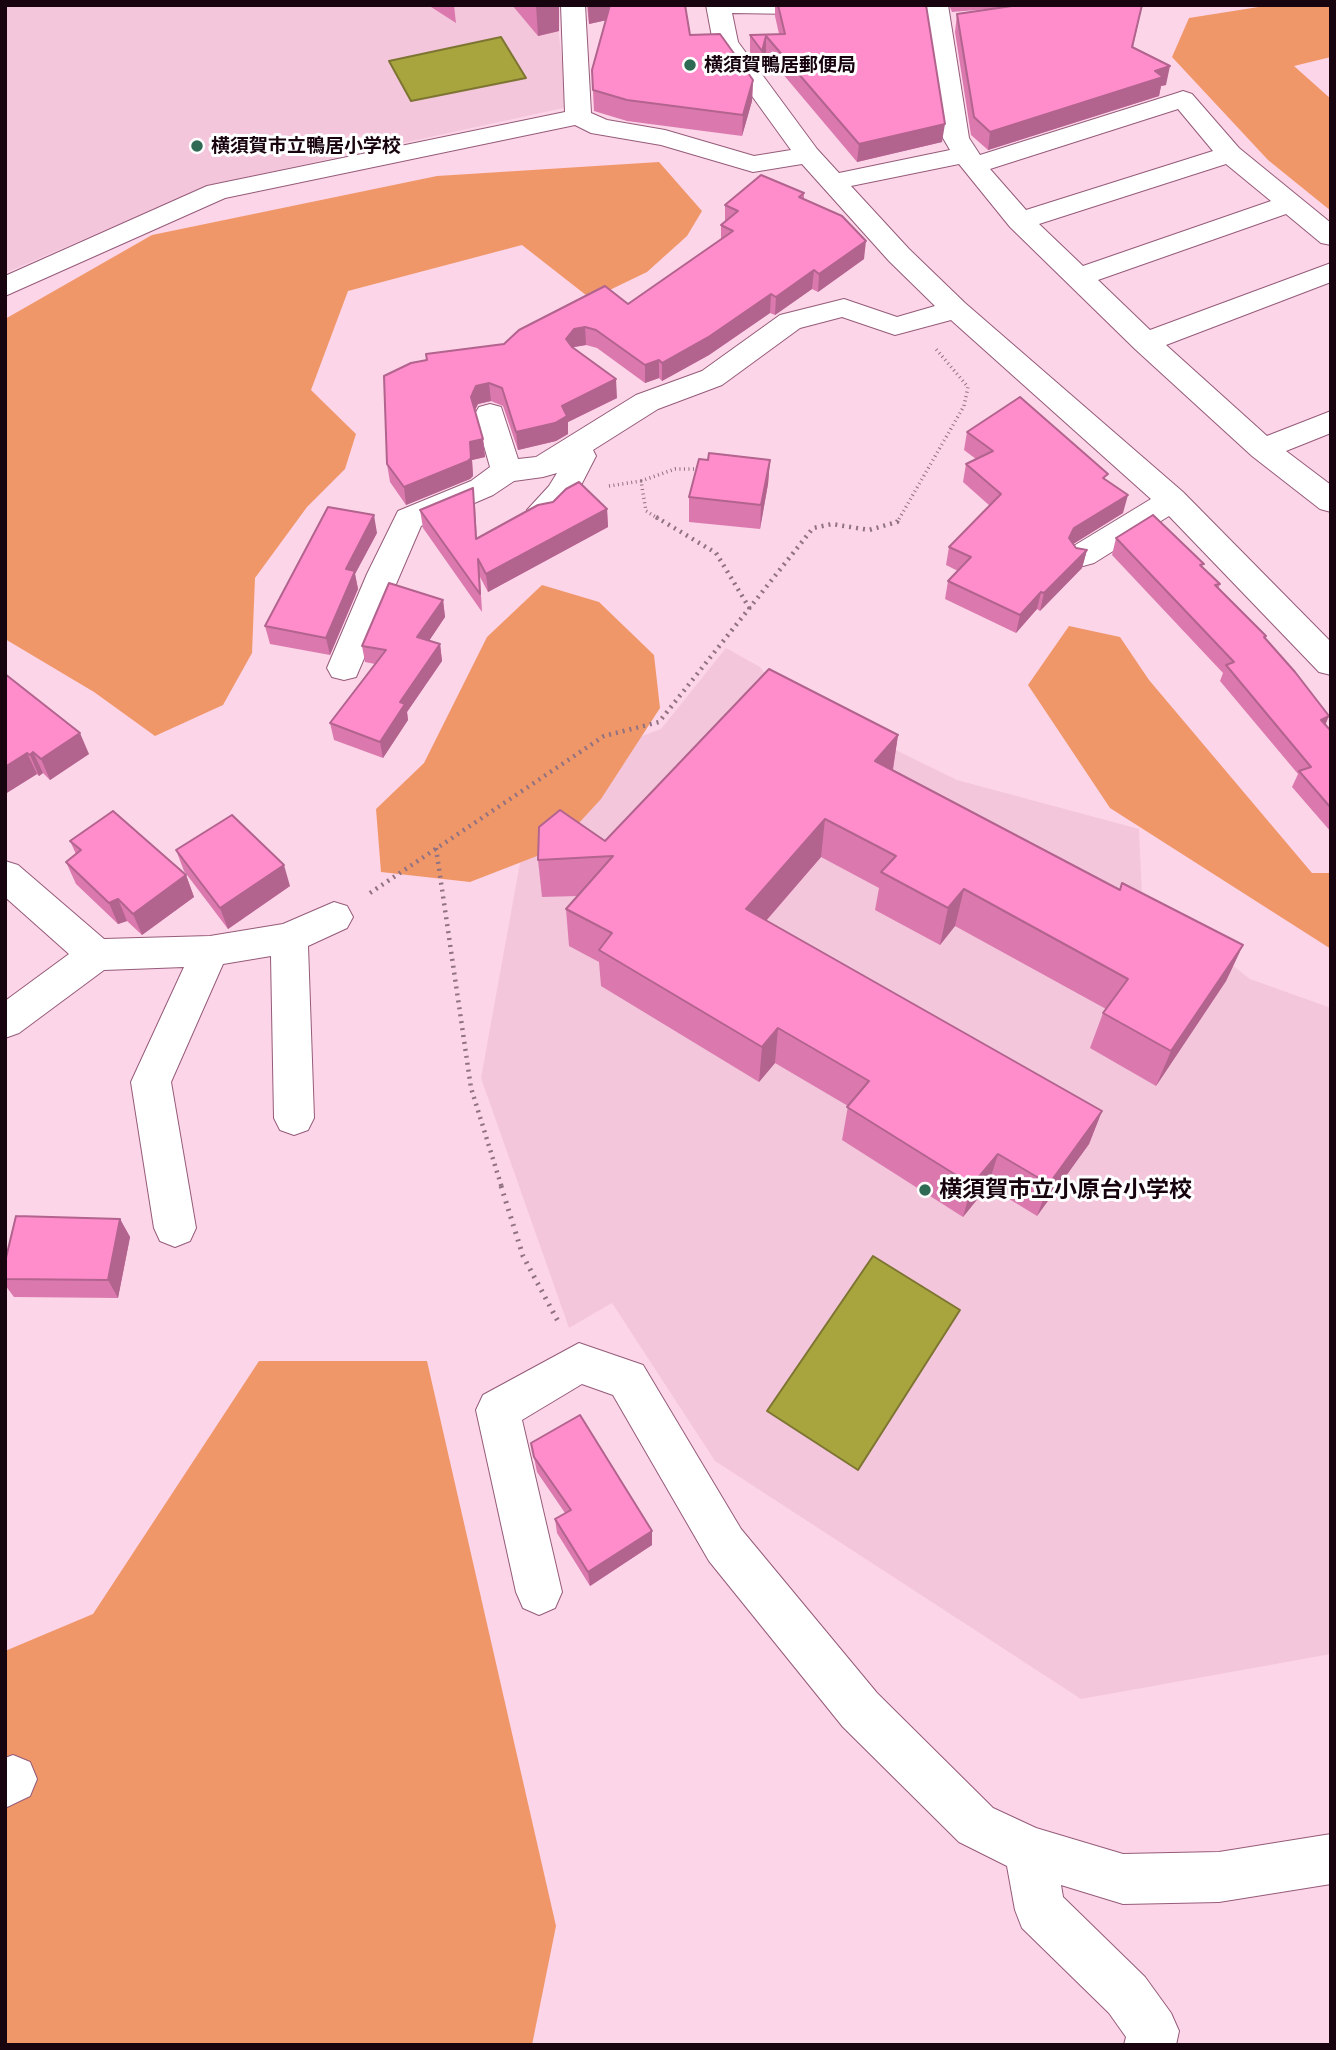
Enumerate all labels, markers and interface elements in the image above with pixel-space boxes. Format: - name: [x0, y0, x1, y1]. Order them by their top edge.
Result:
- place label: 横須賀鴨居郵便局: [704, 54, 856, 76]
- marker: 横須賀鴨居郵便局: [682, 57, 698, 73]
- place label: 横須賀市立鴨居小学校: [211, 135, 401, 157]
- marker: 横須賀市立鴨居小学校: [189, 138, 205, 154]
- place label: 横須賀市立小原台小学校: [939, 1176, 1192, 1204]
- marker: 横須賀市立小原台小学校: [917, 1182, 933, 1198]

